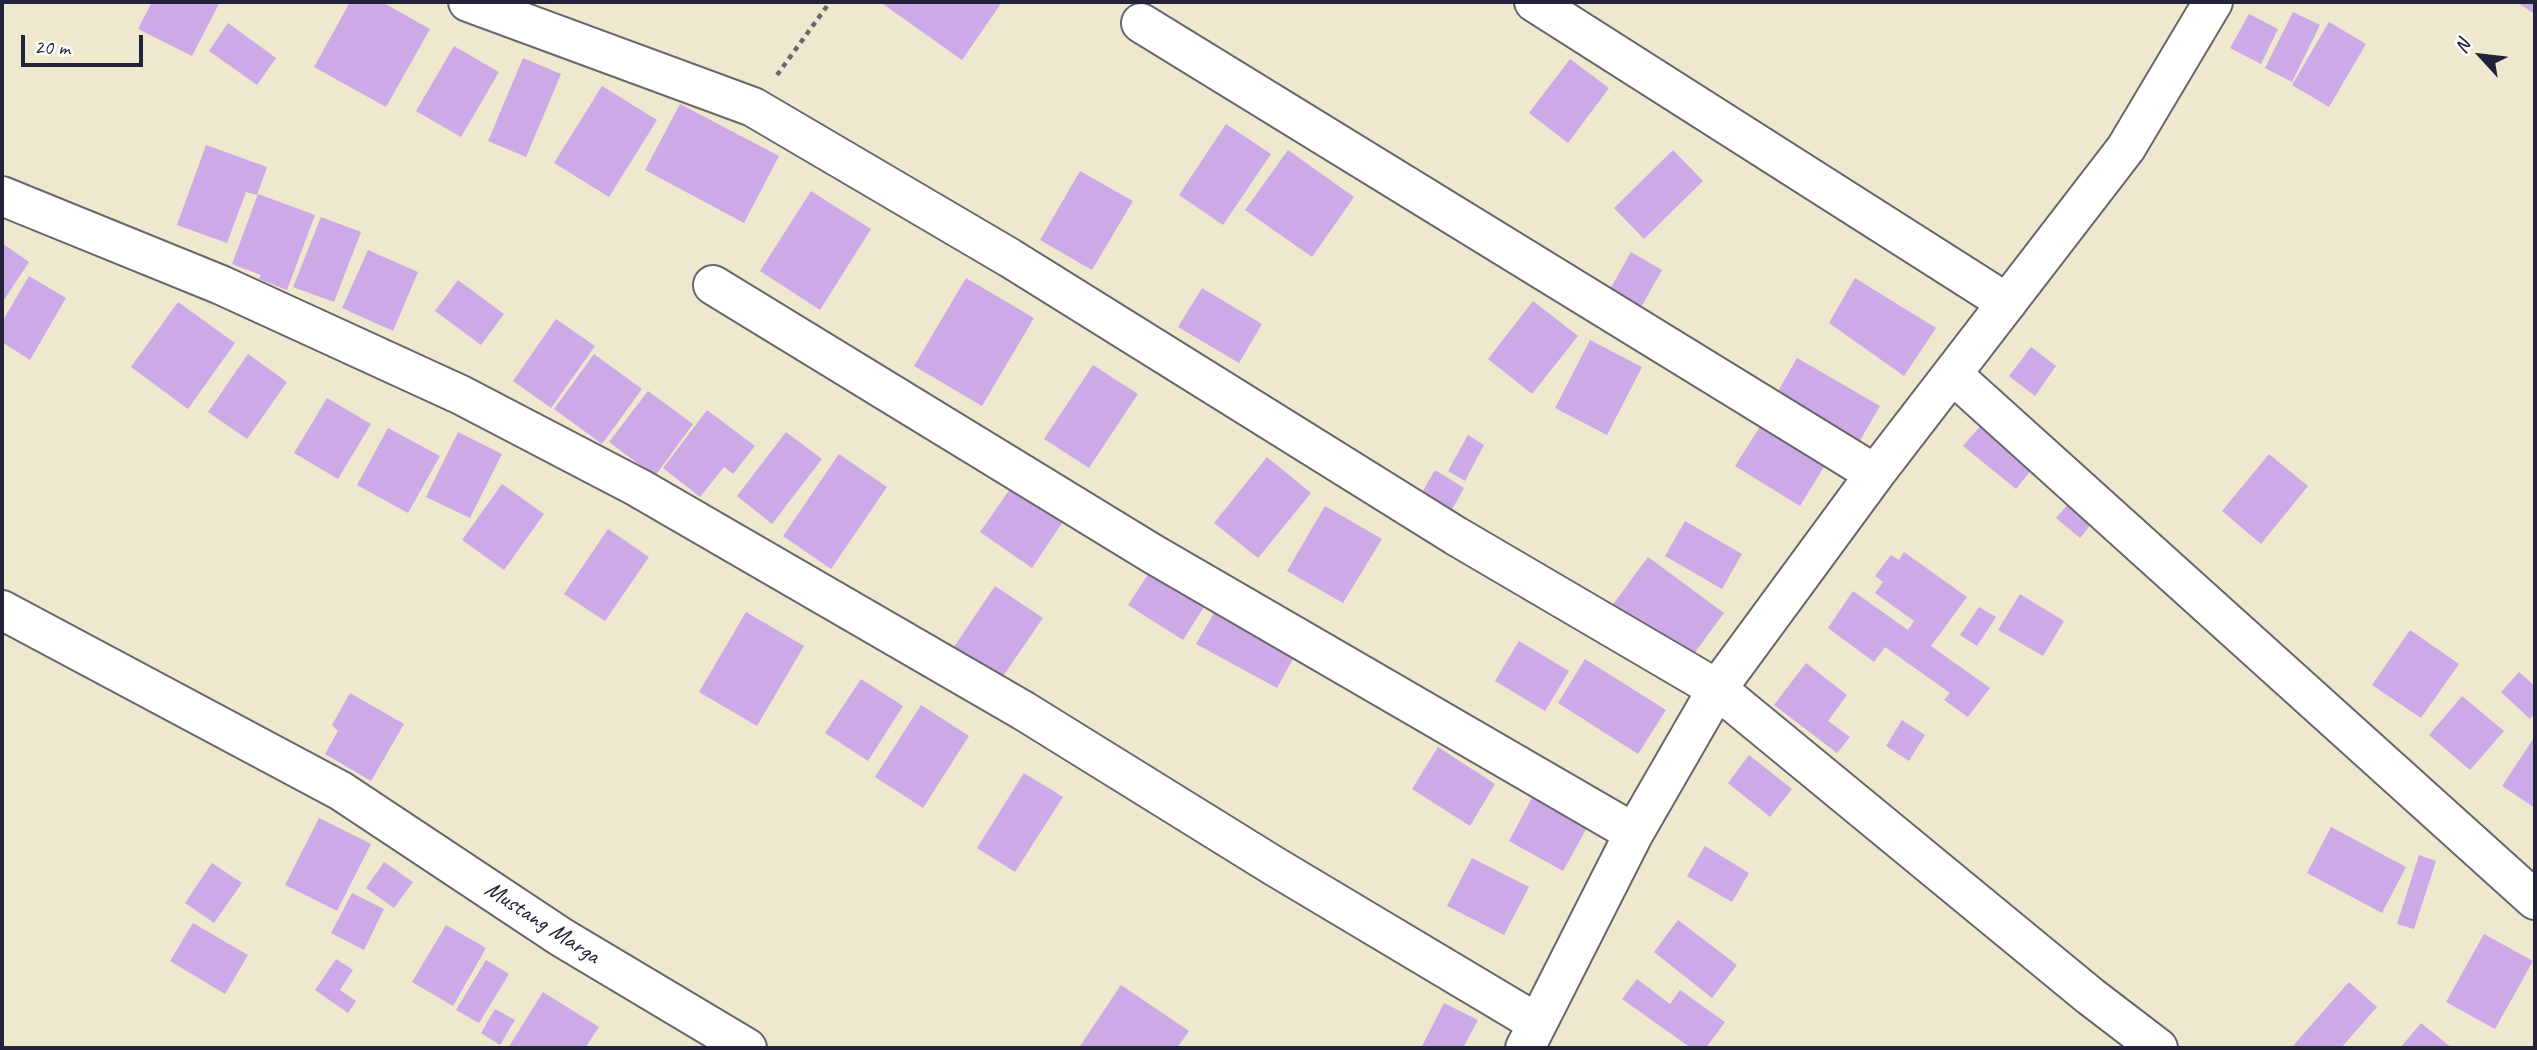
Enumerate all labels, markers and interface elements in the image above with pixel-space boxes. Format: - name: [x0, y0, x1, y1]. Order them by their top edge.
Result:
- scale bar: [24, 21, 147, 65]
- north arrow: [2446, 21, 2516, 91]
- text: 20 m: [34, 34, 70, 60]
- text: N: [2449, 36, 2476, 57]
- street label: Mustang Marga: [479, 875, 605, 971]

